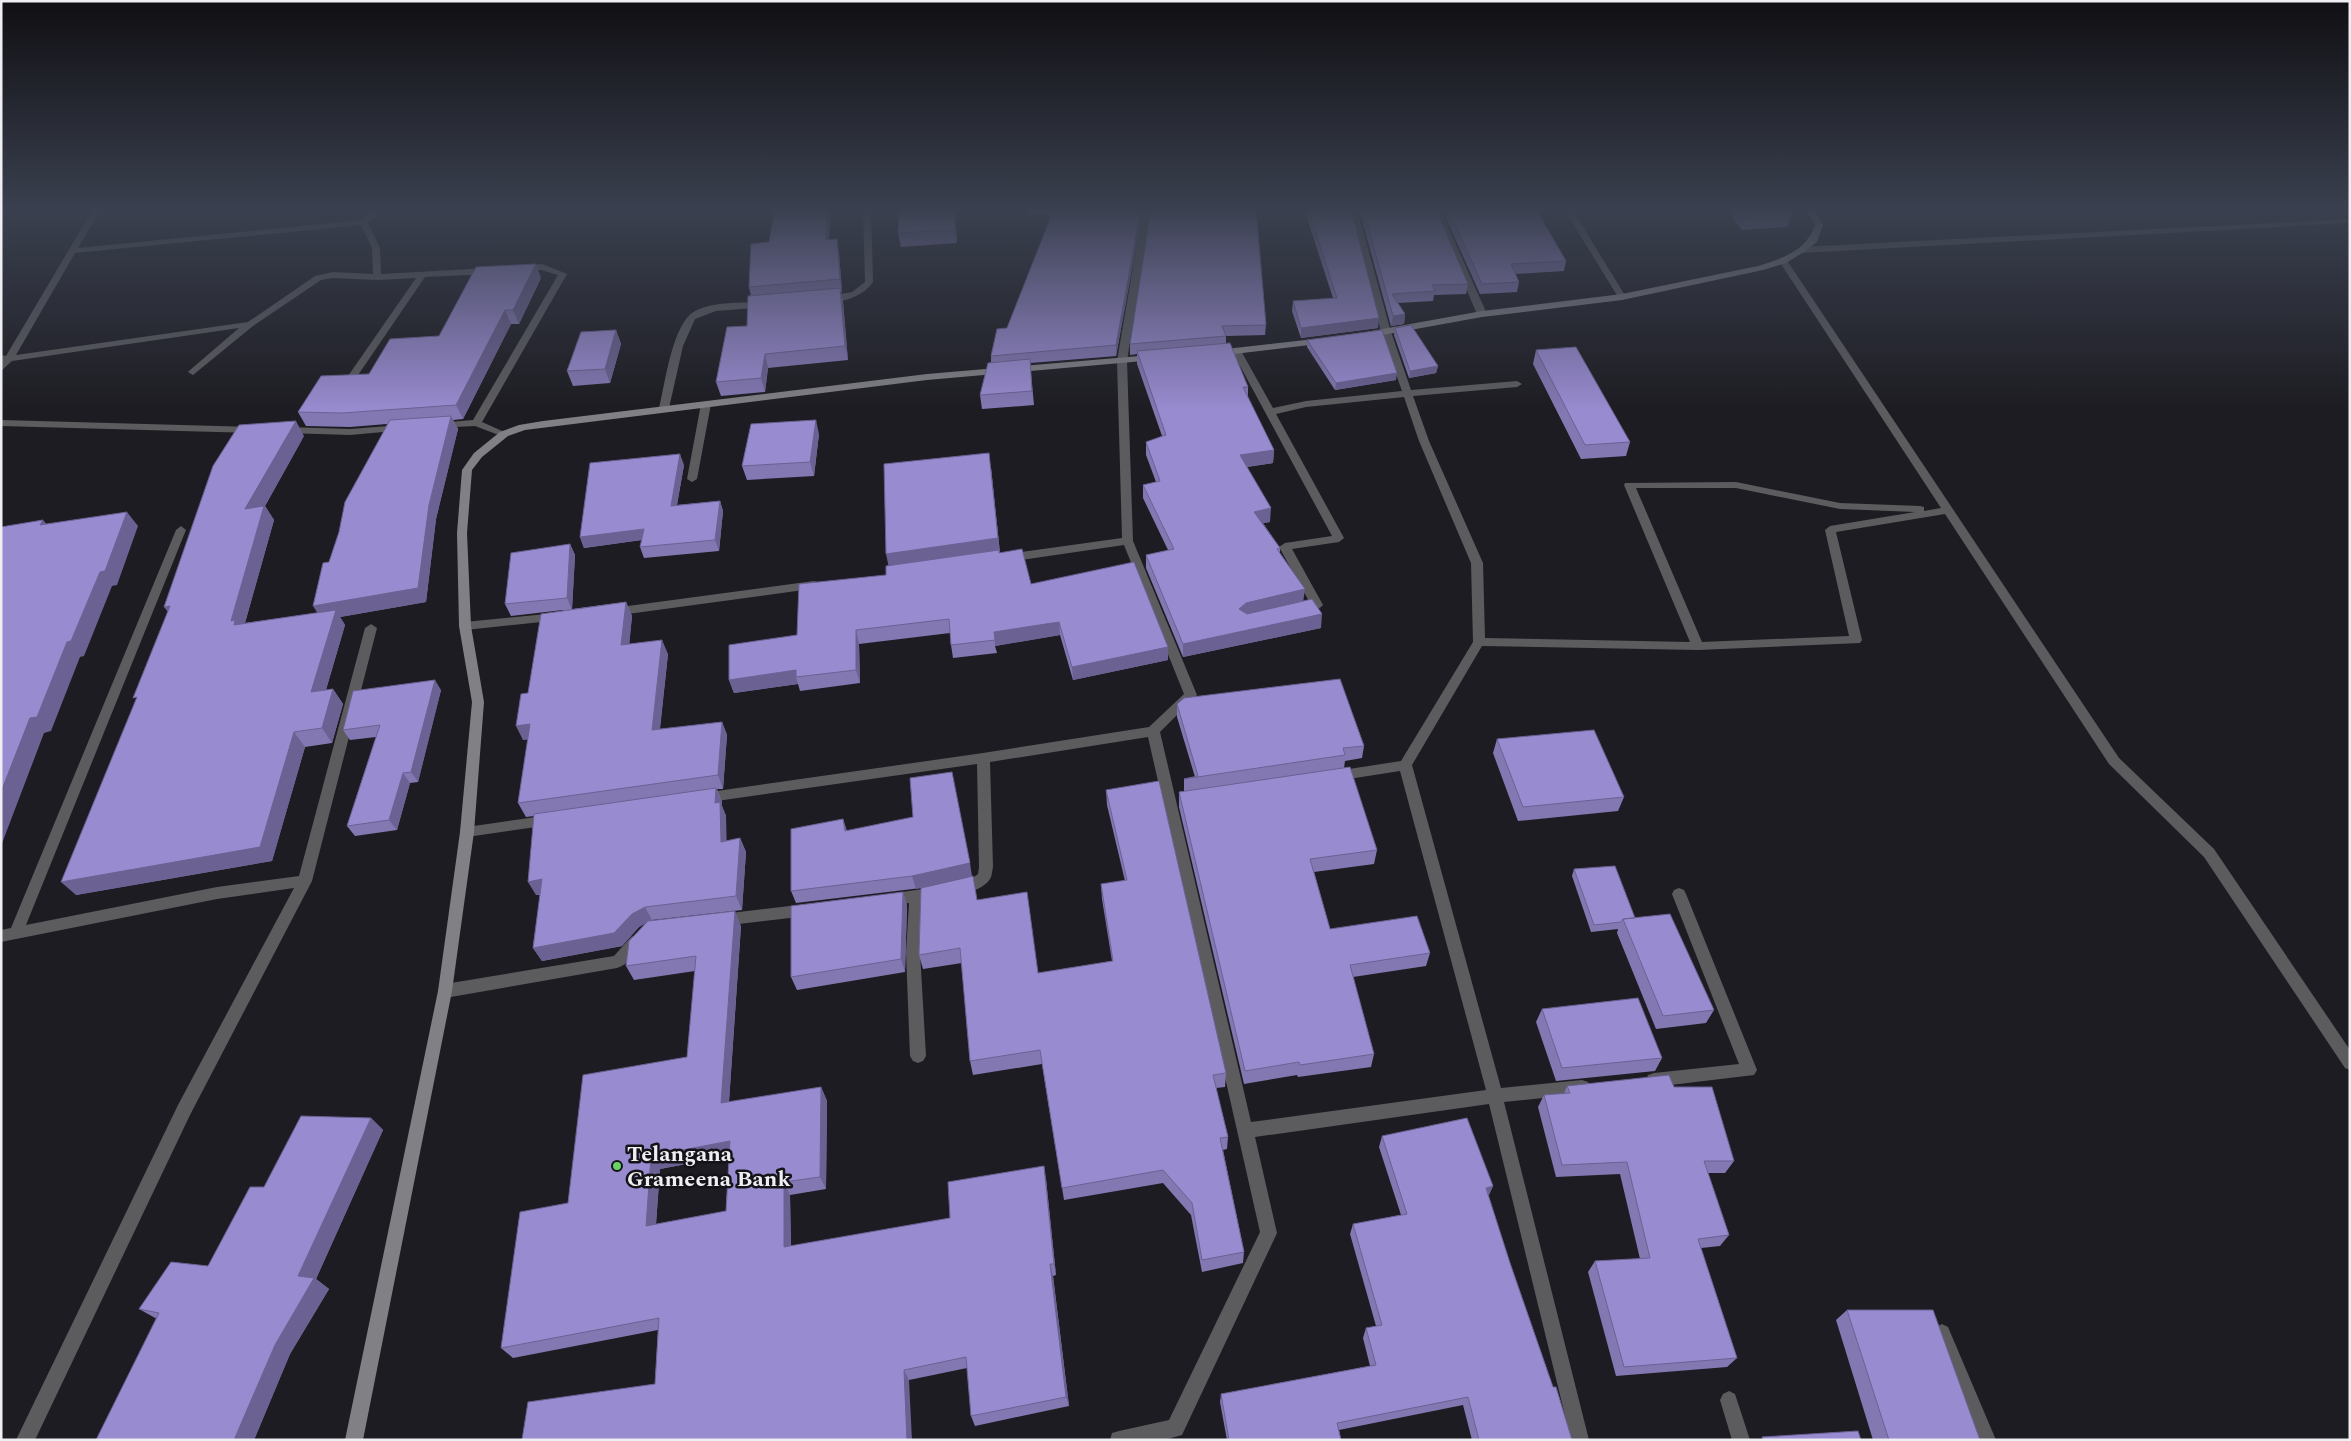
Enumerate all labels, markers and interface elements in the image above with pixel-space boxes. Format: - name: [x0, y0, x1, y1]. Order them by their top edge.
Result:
- place label: Telangana Grameena Bank: [627, 1138, 791, 1196]
- marker: Telangana Grameena Bank: [611, 1160, 623, 1172]

